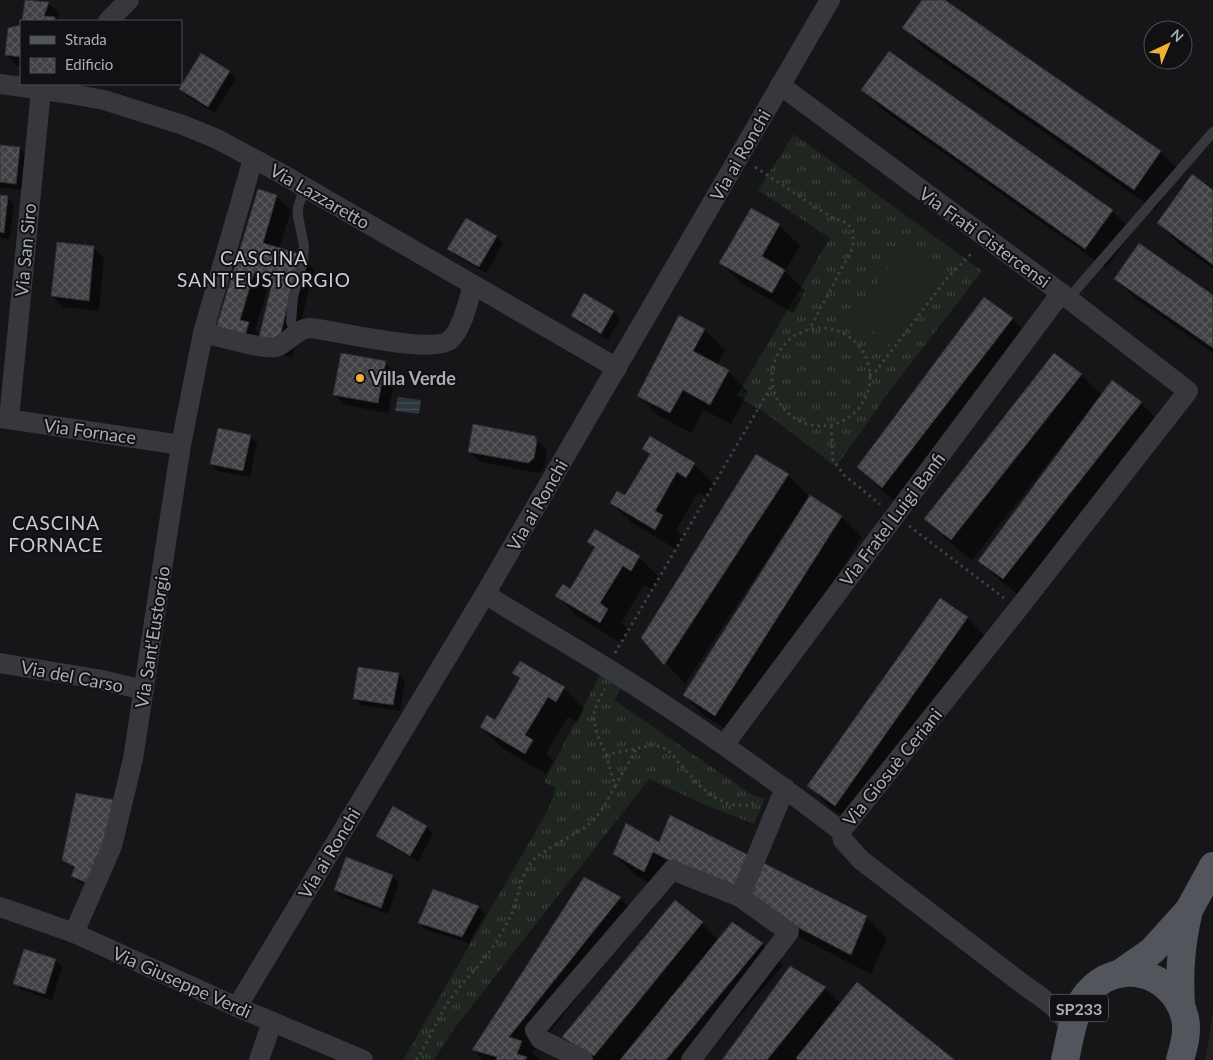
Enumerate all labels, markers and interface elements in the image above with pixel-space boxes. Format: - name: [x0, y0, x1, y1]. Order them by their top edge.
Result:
- legend: [20, 20, 182, 85]
- north arrow: [1143, 20, 1193, 70]
- text: N: [1168, 25, 1187, 45]
- text: Strada: [65, 30, 107, 48]
- text: Edificio: [65, 55, 113, 73]
- street label: Via ai Ronchi: [705, 105, 775, 205]
- street label: Via Lazzaretto: [266, 159, 374, 233]
- street label: Via Frati Cistercensi: [915, 182, 1055, 292]
- street label: Via San Siro: [10, 202, 40, 298]
- district label: CASCINA SANT'EUSTORGIO: [177, 246, 351, 291]
- place label: Villa Verde: [369, 367, 456, 389]
- marker: Villa Verde: [354, 372, 366, 384]
- street label: Via Fornace: [42, 414, 138, 448]
- street label: Via Fratel Luigi Banfi: [835, 448, 949, 590]
- street label: Via ai Ronchi: [502, 455, 572, 555]
- district label: CASCINA FORNACE: [8, 511, 104, 556]
- street label: Via Sant'Eustorgio: [130, 564, 174, 710]
- street label: Via del Carso: [19, 655, 125, 697]
- street label: Via Giosuè Ceriani: [838, 704, 946, 830]
- street label: Via ai Ronchi: [293, 804, 365, 902]
- street label: Via Giuseppe Verdi: [109, 942, 255, 1022]
- road number: SP233: [1050, 994, 1108, 1021]

